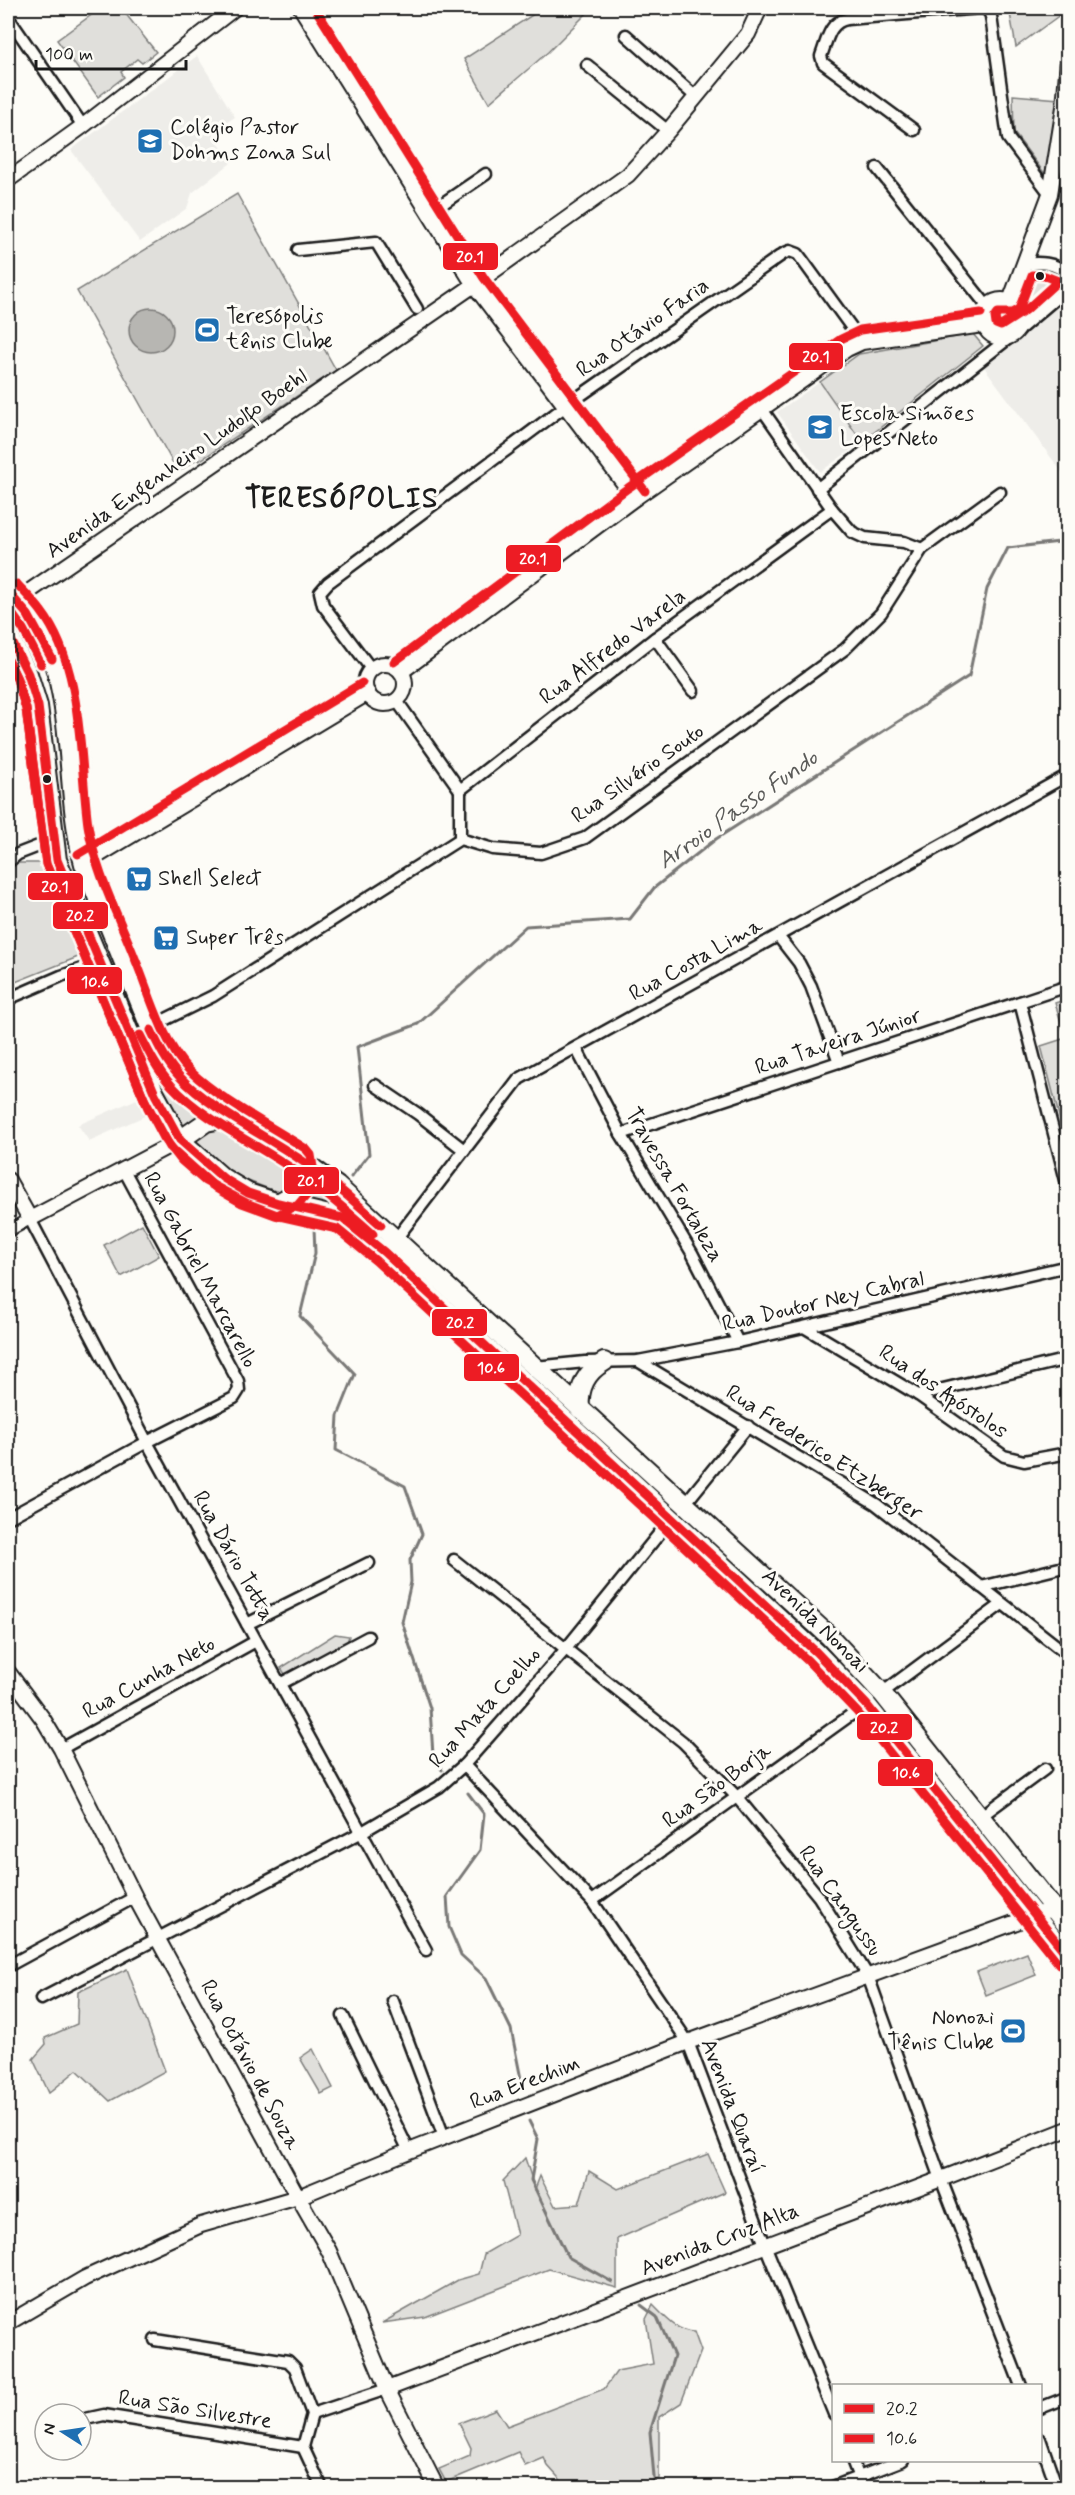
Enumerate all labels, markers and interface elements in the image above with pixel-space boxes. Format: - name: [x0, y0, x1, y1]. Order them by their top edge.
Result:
- scale bar: [36, 33, 186, 71]
- text: 100 m: [45, 43, 93, 67]
- place label: Colégio Pastor Dohms Zona Sul: [170, 114, 331, 167]
- school or university icon: Colégio Pastor Dohms Zona Sul: [135, 126, 165, 156]
- line badge: 20.1: [442, 242, 499, 271]
- text: 20.1: [456, 247, 484, 268]
- unlabelled marker: [1034, 270, 1046, 282]
- street label: Rua Otávio Faria: [571, 272, 715, 384]
- place label: Teresópolis tênis Clube: [225, 303, 333, 356]
- sports icon: Teresópolis tênis Clube: [192, 315, 222, 345]
- line badge: 20.1: [788, 342, 844, 371]
- text: 20.1: [802, 347, 830, 368]
- street label: Avenida Engenheiro Ludolfo Boehl: [41, 363, 315, 568]
- place label: Escola Simões Lopes Neto: [840, 400, 975, 453]
- school or university icon: Escola Simões Lopes Neto: [805, 412, 835, 442]
- district label: TERESÓPOLIS: [245, 481, 439, 518]
- line badge: 20.1: [505, 544, 562, 573]
- text: 20.1: [519, 549, 547, 570]
- street label: Rua Alfredo Varela: [534, 583, 692, 711]
- street label: Rua Silvério Souto: [566, 718, 710, 830]
- water label: Arroio Passo Fundo: [652, 743, 825, 877]
- unlabelled marker: [41, 773, 53, 785]
- supermarket icon: Shell Select: [124, 864, 154, 894]
- place label: Shell Select: [158, 865, 262, 893]
- line badge: 20.1: [27, 872, 84, 901]
- text: 20.1: [41, 877, 69, 898]
- line badge: 20.2: [52, 901, 109, 930]
- text: 20.2: [66, 906, 94, 927]
- street label: Rua Costa Lima: [624, 911, 768, 1008]
- supermarket icon: Super Três: [151, 923, 181, 953]
- place label: Super Três: [186, 924, 284, 952]
- line badge: 10.6: [66, 966, 123, 995]
- text: 10.6: [81, 972, 109, 993]
- street label: Rua Taveira Júnior: [751, 1002, 925, 1082]
- street label: Travessa Fortaleza: [618, 1103, 730, 1267]
- line badge: 20.1: [283, 1166, 340, 1195]
- street label: Rua Gabriel Marcarello: [136, 1167, 264, 1373]
- text: 20.1: [297, 1171, 325, 1192]
- street label: Rua Doutor Ney Cabral: [719, 1265, 927, 1339]
- line badge: 20.2: [431, 1308, 488, 1337]
- text: 20.2: [446, 1313, 474, 1334]
- street label: Rua dos Apóstolos: [872, 1338, 1013, 1447]
- line badge: 10.6: [463, 1353, 520, 1382]
- text: 10.6: [477, 1358, 505, 1379]
- street label: Rua Frederico Etzberger: [719, 1379, 928, 1530]
- street label: Rua Dário Totta: [186, 1486, 280, 1626]
- street label: Avenida Nonoai: [755, 1563, 875, 1679]
- street label: Rua Cunha Neto: [78, 1630, 220, 1726]
- street label: Rua Mata Coelho: [423, 1641, 547, 1775]
- line badge: 20.2: [856, 1713, 913, 1741]
- text: 20.2: [870, 1718, 898, 1739]
- street label: Rua São Borja: [657, 1737, 778, 1835]
- line badge: 10.6: [877, 1758, 934, 1787]
- text: 10.6: [892, 1763, 920, 1784]
- street label: Rua Cangussu: [789, 1840, 888, 1963]
- street label: Rua Octávio de Souza: [193, 1975, 307, 2156]
- place label: Nonoai Tênis Clube: [887, 2004, 994, 2057]
- sports icon: Nonoai Tênis Clube: [998, 2016, 1028, 2046]
- street label: Avenida Quaraí: [694, 2035, 770, 2177]
- street label: Rua Erechim: [466, 2049, 584, 2117]
- street label: Avenida Cruz Alta: [637, 2197, 803, 2283]
- street label: Rua São Silvestre: [116, 2384, 274, 2436]
- legend: [832, 2384, 1042, 2462]
- text: 20.2: [886, 2397, 918, 2421]
- north arrow: [33, 2402, 93, 2462]
- text: N: [38, 2422, 61, 2437]
- text: 10.6: [886, 2427, 917, 2451]

